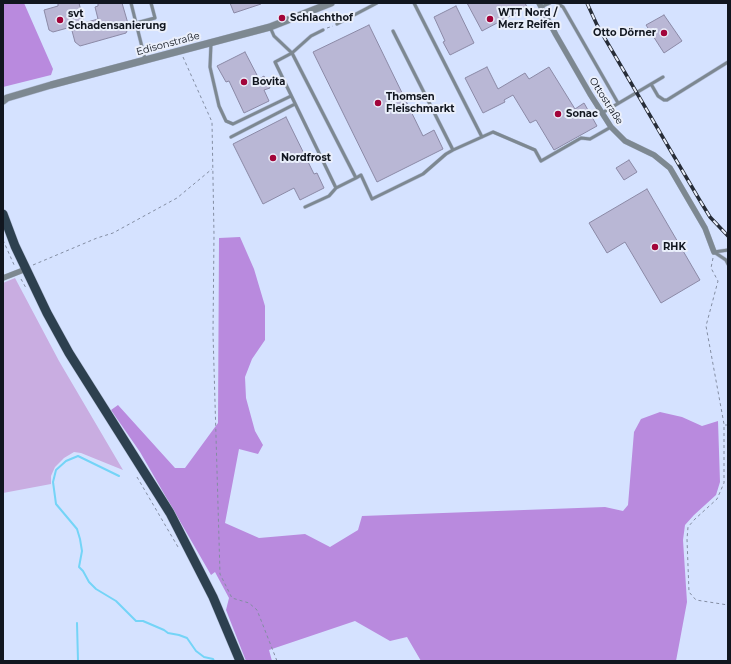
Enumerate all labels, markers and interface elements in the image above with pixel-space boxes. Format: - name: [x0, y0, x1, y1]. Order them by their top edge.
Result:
- place label: WTT Nord / Merz Reifen: [498, 7, 560, 30]
- place label: svt Schadensanierung: [68, 8, 166, 32]
- place label: Schlachthof: [290, 12, 353, 24]
- marker: Schlachthof: [277, 13, 287, 23]
- marker: WTT Nord / Merz Reifen: [485, 14, 495, 24]
- marker: svt Schadensanierung: [55, 15, 65, 25]
- place label: Otto Dörner: [593, 27, 656, 39]
- marker: Otto Dörner: [659, 28, 669, 38]
- street label: Edisonstraße: [135, 30, 201, 58]
- street label: Ottostraße: [586, 75, 626, 127]
- place label: Bovita: [252, 76, 285, 88]
- marker: Bovita: [239, 77, 249, 87]
- place label: Thomsen Fleischmarkt: [386, 91, 455, 114]
- marker: Thomsen Fleischmarkt: [373, 98, 383, 108]
- place label: Sonac: [566, 108, 598, 120]
- marker: Sonac: [553, 109, 563, 119]
- place label: Nordfrost: [281, 152, 331, 164]
- marker: Nordfrost: [268, 153, 278, 163]
- place label: RHK: [663, 241, 686, 253]
- marker: RHK: [650, 242, 660, 252]

